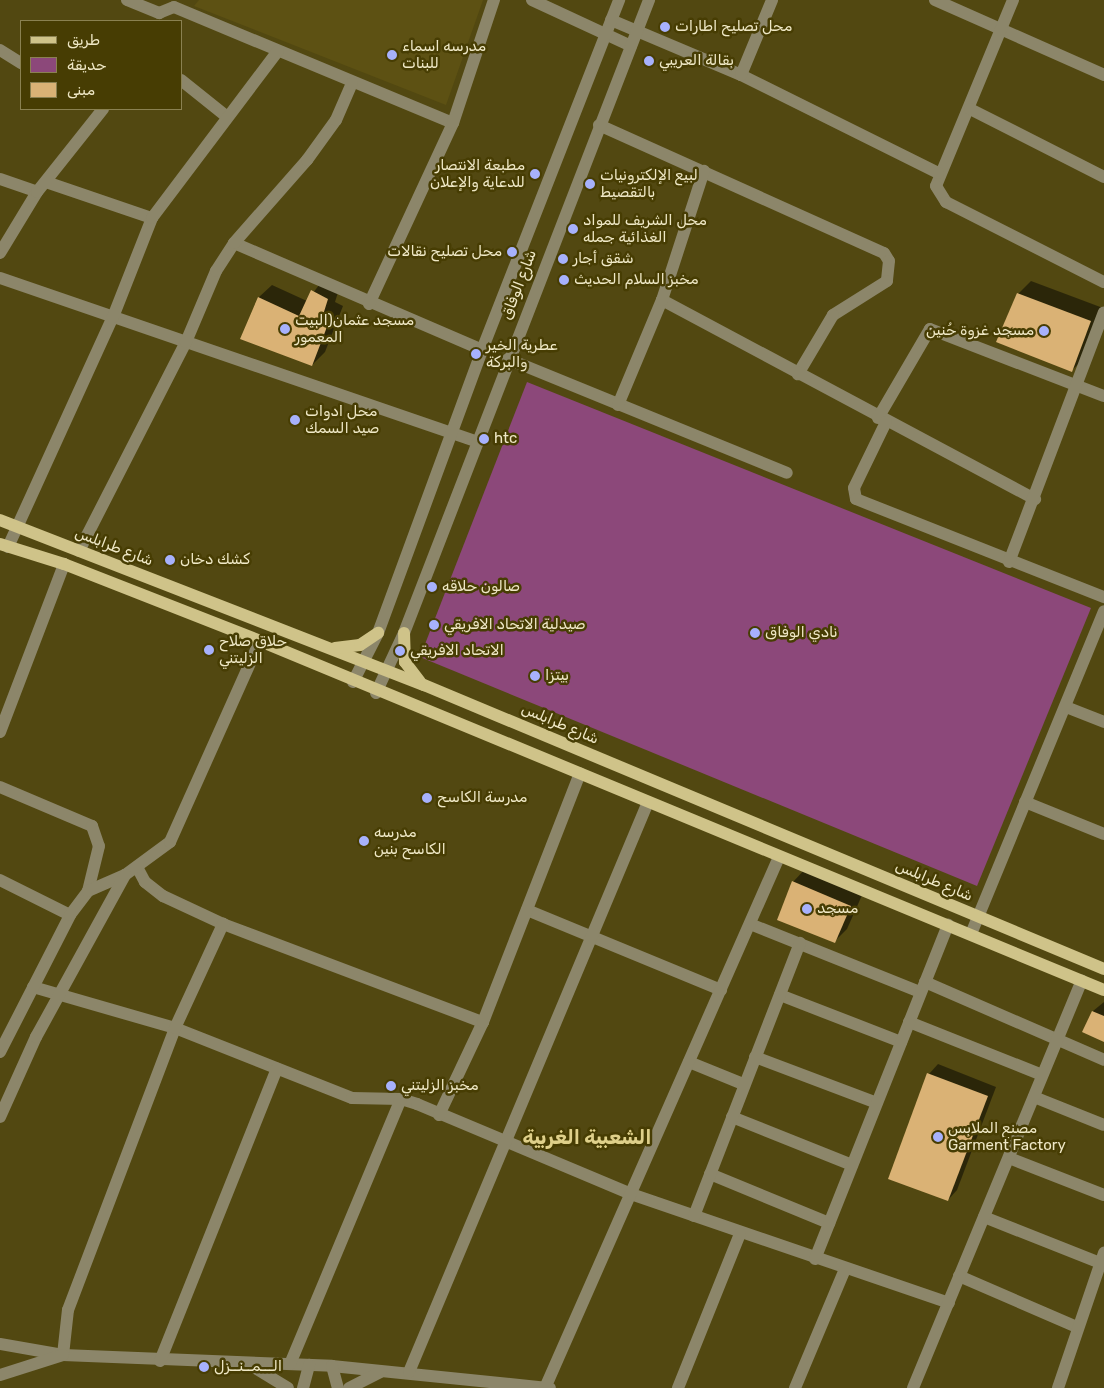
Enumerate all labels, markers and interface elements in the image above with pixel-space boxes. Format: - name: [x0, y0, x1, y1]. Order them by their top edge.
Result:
- place label: محل تصليح اطارات: [675, 18, 792, 36]
- legend: [20, 20, 182, 110]
- marker: محل تصليح اطارات: [659, 21, 671, 33]
- text: طريق: [67, 31, 100, 49]
- place label: مدرسه اسماء للبنات: [402, 37, 486, 72]
- marker: مدرسه اسماء للبنات: [386, 49, 398, 61]
- place label: بقالة العريبي: [659, 52, 734, 70]
- marker: بقالة العريبي: [643, 55, 655, 67]
- text: حديقة: [67, 56, 107, 74]
- text: مبنى: [67, 81, 95, 99]
- place label: مطبعة الانتصار للدعاية والإعلان: [430, 156, 525, 191]
- place label: لبيع الإلكترونيات بالتقصيط: [600, 166, 698, 201]
- marker: مطبعة الانتصار للدعاية والإعلان: [529, 168, 541, 180]
- marker: لبيع الإلكترونيات بالتقصيط: [584, 178, 596, 190]
- place label: محل الشريف للمواد الغذائية جمله: [583, 211, 707, 246]
- marker: محل الشريف للمواد الغذائية جمله: [567, 223, 579, 235]
- place label: محل تصليح نقالات: [387, 243, 502, 261]
- marker: محل تصليح نقالات: [506, 246, 518, 258]
- street label: شارع الوفاق: [497, 247, 541, 323]
- place label: شقق أجار: [573, 250, 634, 268]
- marker: شقق أجار: [557, 253, 569, 265]
- place label: مخبز السلام الحديث: [574, 271, 699, 289]
- marker: مخبز السلام الحديث: [558, 274, 570, 286]
- place label: مسجد عثمان(البيت المعمور: [295, 311, 414, 346]
- place label: مسجد غزوة حُنين: [926, 322, 1034, 340]
- marker: مسجد عثمان(البيت المعمور: [279, 323, 291, 335]
- marker: مسجد غزوة حُنين: [1038, 325, 1050, 337]
- place label: عطرية الخير والبركة: [486, 336, 558, 371]
- marker: عطرية الخير والبركة: [470, 348, 482, 360]
- place label: محل ادوات صيد السمك: [305, 402, 379, 437]
- marker: محل ادوات صيد السمك: [289, 414, 301, 426]
- place label: htc: [494, 430, 517, 448]
- marker: htc: [478, 433, 490, 445]
- street label: شارع طرابلس: [72, 524, 156, 570]
- place label: كشك دخان: [180, 551, 250, 569]
- marker: كشك دخان: [164, 554, 176, 566]
- place label: صالون حلاقه: [442, 578, 520, 596]
- marker: صالون حلاقه: [426, 581, 438, 593]
- place label: صيدلية الاتحاد الافريقي: [444, 616, 585, 634]
- marker: صيدلية الاتحاد الافريقي: [428, 619, 440, 631]
- place label: نادي الوفاق: [765, 624, 837, 642]
- marker: نادي الوفاق: [749, 627, 761, 639]
- place label: حلاق صلاح الزليتني: [219, 632, 287, 667]
- place label: الاتحاد الافريقي: [410, 642, 504, 660]
- marker: حلاق صلاح الزليتني: [203, 644, 215, 656]
- marker: الاتحاد الافريقي: [394, 645, 406, 657]
- place label: بيتزا: [545, 667, 569, 685]
- marker: بيتزا: [529, 670, 541, 682]
- street label: شارع طرابلس: [519, 700, 601, 748]
- place label: مدرسة الكاسح: [437, 789, 527, 807]
- marker: مدرسة الكاسح: [421, 792, 433, 804]
- place label: مدرسه الكاسح بنين: [374, 823, 446, 858]
- marker: مدرسه الكاسح بنين: [358, 835, 370, 847]
- street label: شارع طرابلس: [893, 857, 975, 905]
- place label: مسجد: [817, 900, 858, 918]
- marker: مسجد: [801, 903, 813, 915]
- place label: مخبز الزليتني: [401, 1077, 479, 1095]
- marker: مخبز الزليتني: [385, 1080, 397, 1092]
- place label: مصنع الملابس Garment Factory: [948, 1119, 1066, 1154]
- district label: الشعبية الغربية: [522, 1125, 652, 1149]
- marker: مصنع الملابس Garment Factory: [932, 1131, 944, 1143]
- place label: الـــمــنــزل: [214, 1358, 282, 1376]
- marker: الـــمــنــزل: [198, 1361, 210, 1373]

